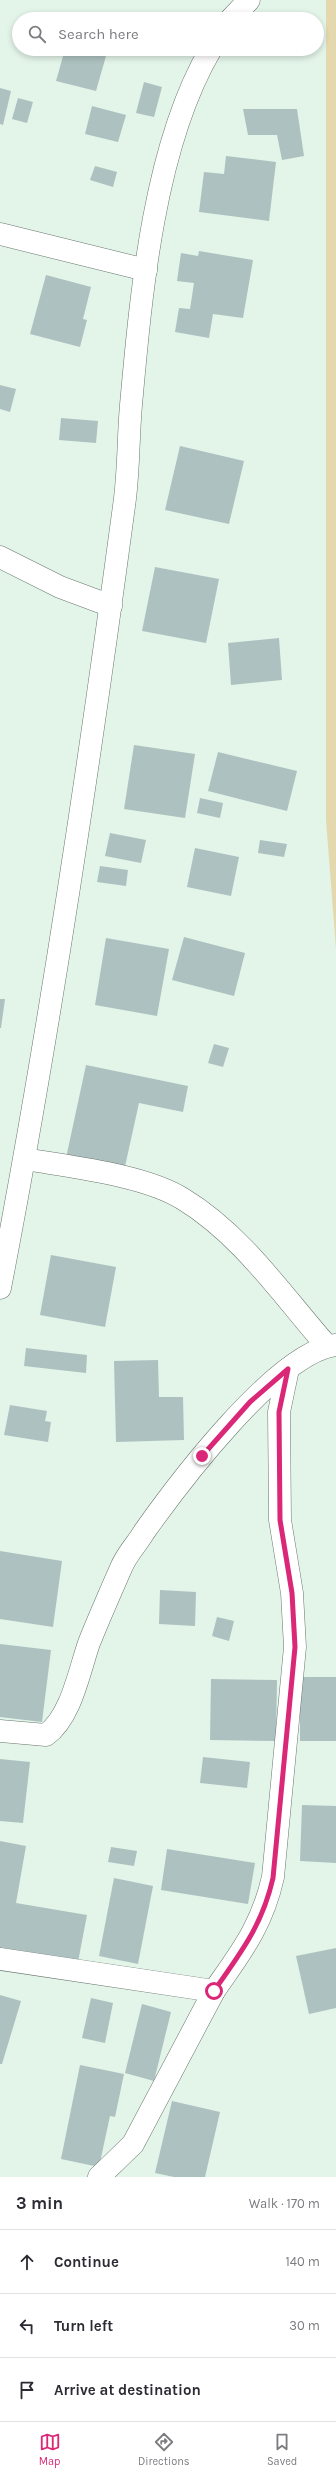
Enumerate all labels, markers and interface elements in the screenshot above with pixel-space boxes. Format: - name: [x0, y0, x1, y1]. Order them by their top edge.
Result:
- search box: [12, 12, 324, 56]
- icon: search: [26, 23, 48, 45]
- text: Search here: [58, 25, 139, 43]
- route end: [193, 1447, 211, 1465]
- route start: [205, 1982, 223, 2000]
- text: 3 min: [16, 2193, 63, 2213]
- text: Walk · 170 m: [249, 2196, 320, 2211]
- icon: ahead: [16, 2251, 38, 2273]
- text: Continue: [54, 2253, 119, 2271]
- text: 140 m: [285, 2254, 320, 2269]
- icon: left: [16, 2315, 38, 2337]
- text: Turn left: [54, 2317, 113, 2335]
- text: 30 m: [289, 2318, 320, 2333]
- icon: arrive: [16, 2379, 38, 2401]
- text: Arrive at destination: [54, 2381, 201, 2399]
- tab: Map: [39, 2431, 61, 2468]
- tab: Directions: [138, 2431, 190, 2468]
- tab: Saved: [267, 2431, 297, 2468]

